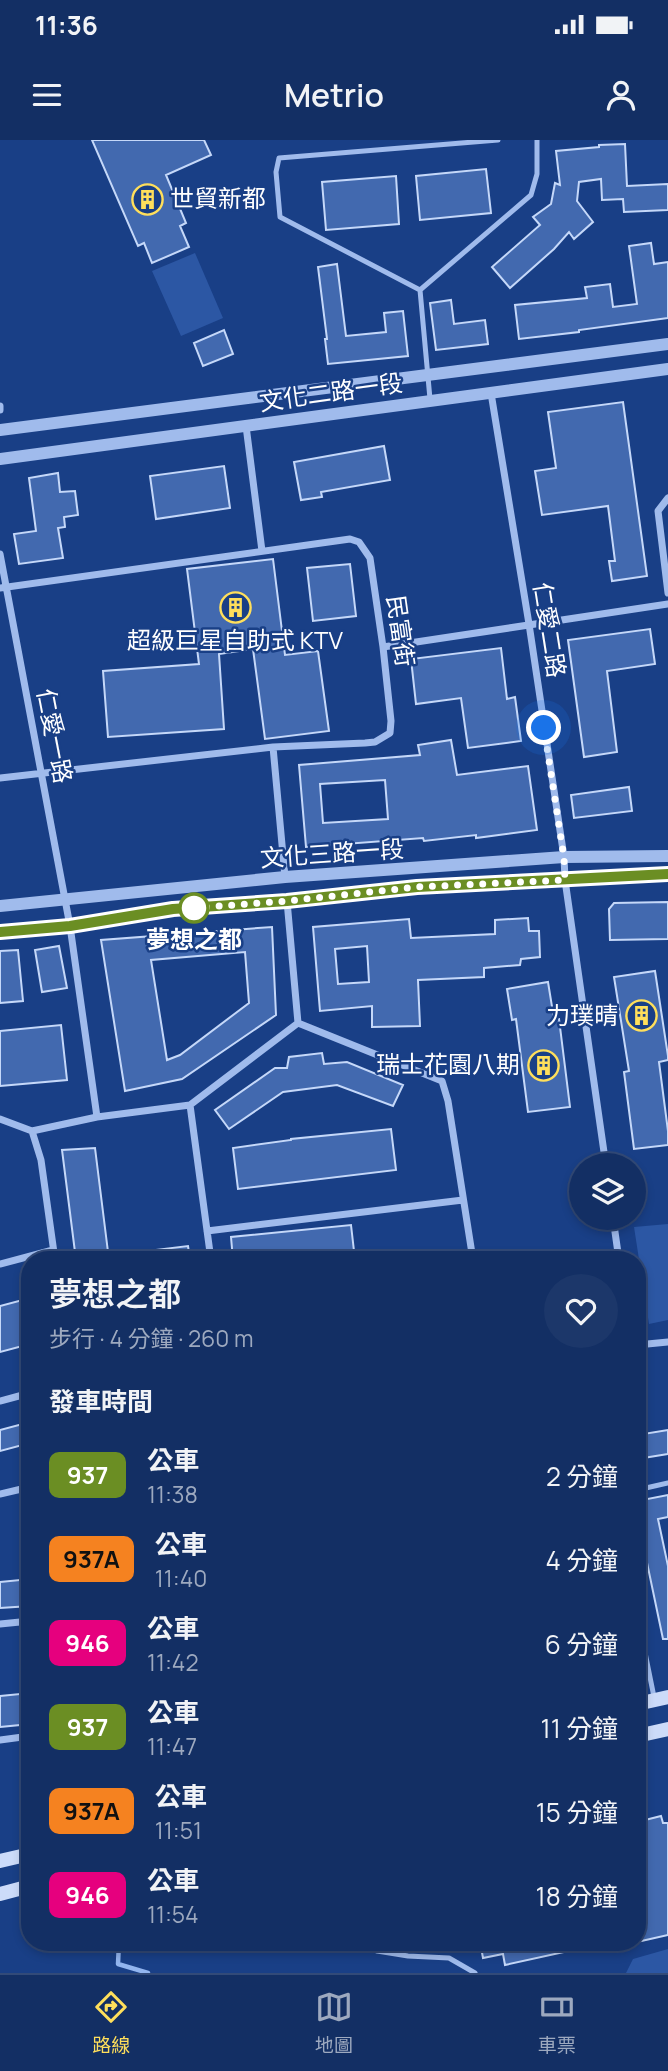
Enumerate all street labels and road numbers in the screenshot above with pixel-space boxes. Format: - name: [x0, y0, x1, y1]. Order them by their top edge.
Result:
- street label: 文化二路一段: [257, 365, 404, 418]
- street label: 仁愛二路: [527, 580, 574, 680]
- street label: 民富街: [380, 593, 423, 669]
- street label: 仁愛一路: [30, 685, 81, 786]
- street label: 文化三路一段: [259, 831, 405, 874]

